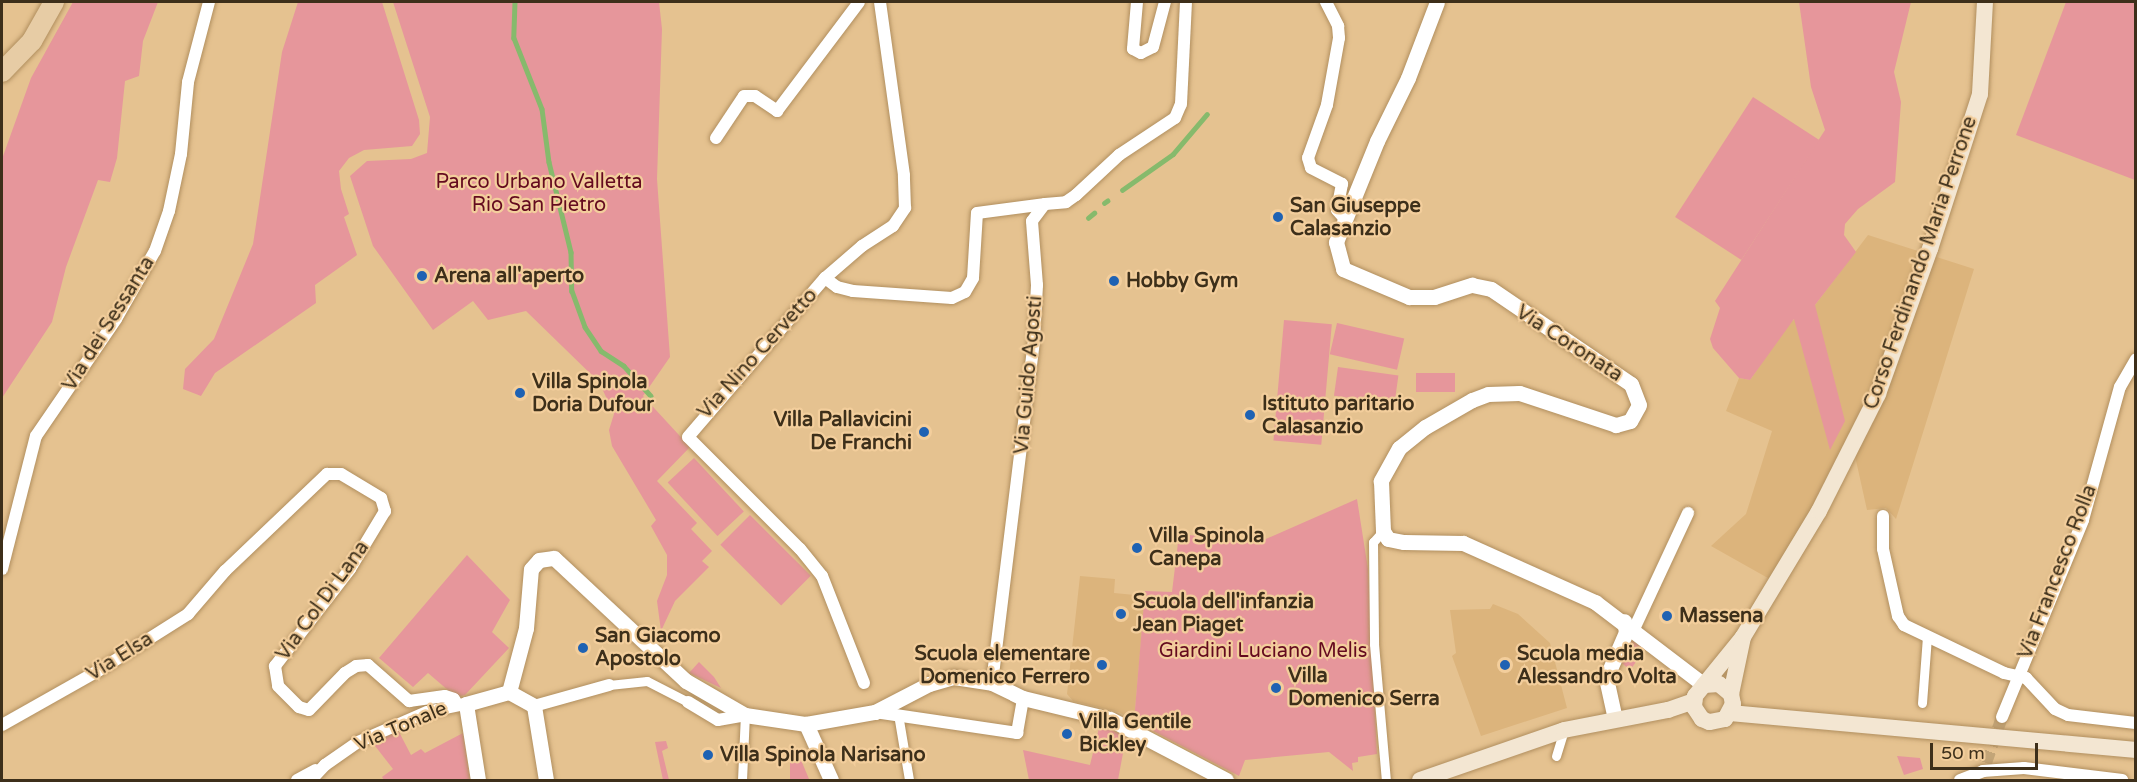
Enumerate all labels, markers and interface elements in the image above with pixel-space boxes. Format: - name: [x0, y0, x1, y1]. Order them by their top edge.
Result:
- street label: Corso Ferdinando Maria Perrone: [1859, 113, 1983, 413]
- park label: Parco Urbano Valletta Rio San Pietro: [435, 170, 643, 217]
- place label: San Giuseppe Calasanzio: [1290, 194, 1421, 241]
- marker: San Giuseppe Calasanzio: [1271, 210, 1285, 224]
- street label: Via dei Sessanta: [58, 252, 160, 396]
- place label: Arena all'aperto: [434, 264, 584, 288]
- marker: Arena all'aperto: [415, 269, 429, 283]
- place label: Hobby Gym: [1126, 269, 1238, 293]
- marker: Hobby Gym: [1107, 274, 1121, 288]
- street label: Via Nino Cervetto: [693, 284, 823, 424]
- street label: Via Guido Agosti: [1010, 295, 1048, 455]
- street label: Via Coronata: [1511, 301, 1627, 387]
- place label: Villa Spinola Doria Dufour: [532, 370, 654, 417]
- marker: Villa Spinola Doria Dufour: [513, 386, 527, 400]
- place label: Istituto paritario Calasanzio: [1262, 392, 1414, 439]
- place label: Villa Pallavicini De Franchi: [773, 408, 912, 455]
- marker: Istituto paritario Calasanzio: [1243, 408, 1257, 422]
- marker: Villa Pallavicini De Franchi: [917, 425, 931, 439]
- street label: Via Francesco Rolla: [2014, 481, 2102, 663]
- place label: Villa Spinola Canepa: [1149, 524, 1264, 571]
- street label: Via Col Di Lana: [272, 536, 374, 666]
- marker: Villa Spinola Canepa: [1130, 541, 1144, 555]
- place label: Scuola dell'infanzia Jean Piaget: [1133, 590, 1314, 637]
- place label: Massena: [1679, 604, 1763, 628]
- marker: Scuola dell'infanzia Jean Piaget: [1114, 607, 1128, 621]
- marker: Massena: [1660, 609, 1674, 623]
- place label: San Giacomo Apostolo: [595, 624, 721, 671]
- street label: Via Elsa: [82, 627, 158, 687]
- park label: Giardini Luciano Melis: [1159, 639, 1367, 663]
- marker: San Giacomo Apostolo: [576, 641, 590, 655]
- place label: Scuola elementare Domenico Ferrero: [914, 642, 1090, 689]
- place label: Scuola media Alessandro Volta: [1517, 642, 1677, 689]
- marker: Scuola elementare Domenico Ferrero: [1095, 658, 1109, 672]
- marker: Scuola media Alessandro Volta: [1498, 658, 1512, 672]
- place label: Villa Domenico Serra: [1288, 664, 1440, 711]
- marker: Villa Domenico Serra: [1269, 681, 1283, 695]
- street label: Via Tonale: [351, 697, 451, 757]
- place label: Villa Gentile Bickley: [1079, 710, 1191, 757]
- marker: Villa Gentile Bickley: [1060, 727, 1074, 741]
- scale bar: [1933, 731, 2041, 769]
- text: 50 m: [1941, 742, 1985, 764]
- place label: Villa Spinola Narisano: [720, 743, 926, 767]
- marker: Villa Spinola Narisano: [701, 748, 715, 762]

